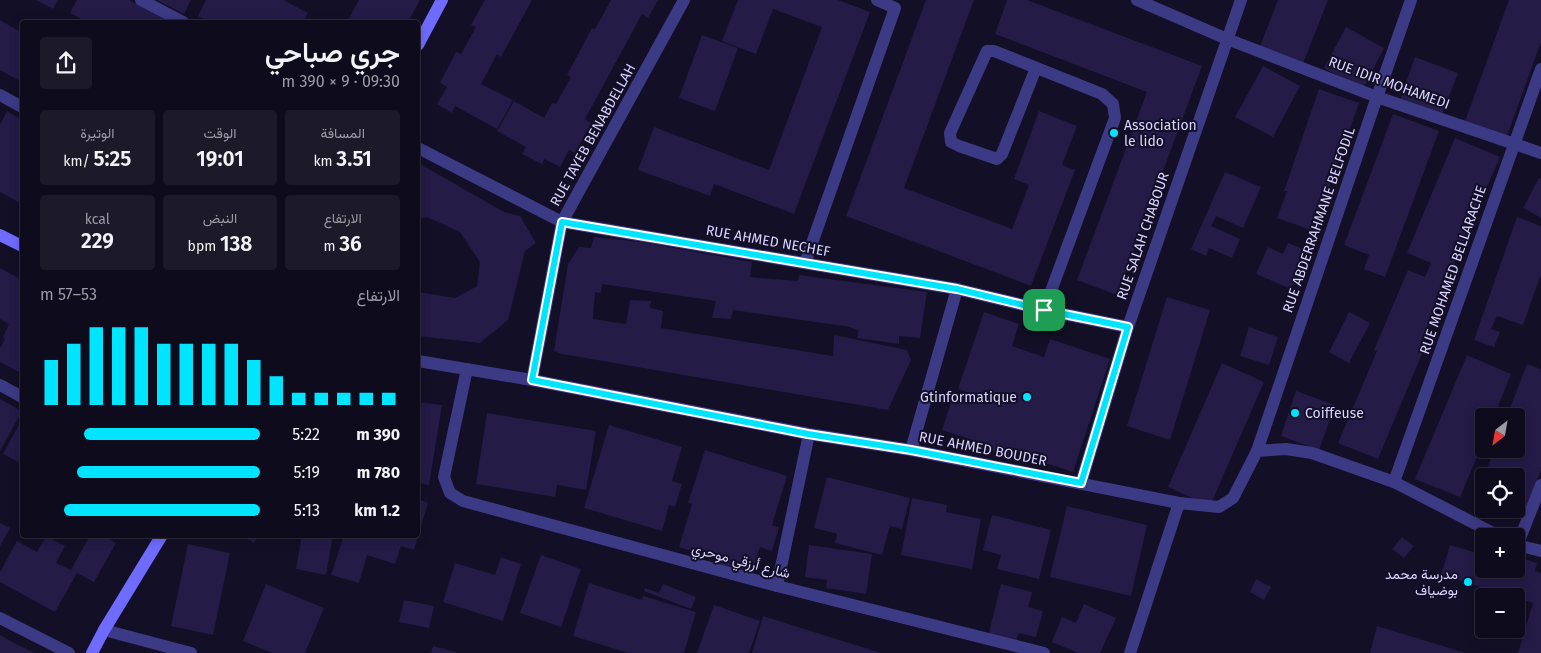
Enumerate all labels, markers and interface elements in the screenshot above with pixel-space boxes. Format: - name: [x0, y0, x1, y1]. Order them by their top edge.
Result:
- text: جري صباحي: [265, 36, 400, 69]
- button: share: [40, 37, 92, 89]
- street label: RUE IDIR MOHAMEDI: [1326, 53, 1452, 113]
- street label: RUE TAYEB BENABDELLAH: [547, 61, 639, 209]
- text: 09:30 · 9 × 390 m: [282, 72, 400, 91]
- place label: Association le lido: [1124, 117, 1197, 150]
- text: الوتيرة: [80, 125, 114, 142]
- text: الوقت: [204, 125, 236, 142]
- text: المسافة: [320, 125, 365, 142]
- street label: RUE ABDERRAHMANE BELFODIL: [1279, 125, 1359, 315]
- marker: Association le lido: [1108, 127, 1120, 139]
- text: 5:25: [93, 146, 131, 172]
- text: 19:01: [196, 146, 244, 172]
- text: 3.51: [336, 146, 372, 172]
- text: /km: [63, 153, 93, 170]
- text: km: [313, 153, 336, 170]
- street label: RUE SALAH CHABOUR: [1113, 169, 1173, 302]
- street label: RUE MOHAMED BELLARACHE: [1416, 184, 1490, 356]
- text: النبض: [203, 210, 237, 227]
- text: الارتفاع: [324, 210, 362, 227]
- text: kcal: [85, 211, 110, 228]
- street label: RUE AHMED NECHEF: [704, 222, 832, 260]
- text: 229: [81, 228, 114, 254]
- text: 138: [220, 231, 252, 257]
- text: 36: [339, 231, 362, 257]
- text: bpm: [188, 238, 220, 255]
- text: m: [324, 238, 339, 255]
- text: 53–57 m: [40, 285, 97, 304]
- text: الارتفاع: [357, 286, 400, 305]
- pin: [1023, 289, 1065, 331]
- icon: arrive: [1030, 296, 1058, 324]
- place label: Gtinformatique: [920, 389, 1017, 406]
- marker: Gtinformatique: [1021, 391, 1033, 403]
- place label: Coiffeuse: [1305, 405, 1364, 422]
- marker: Coiffeuse: [1289, 407, 1301, 419]
- north arrow: [1475, 408, 1525, 458]
- map controls: [1475, 408, 1525, 638]
- text: 5:22: [292, 425, 320, 444]
- text: 390 m: [356, 425, 400, 444]
- street label: RUE AHMED BOUDER: [918, 428, 1049, 470]
- text: 5:19: [293, 463, 320, 482]
- text: 780 m: [357, 463, 400, 482]
- button: locate: [1475, 468, 1525, 518]
- text: 5:13: [294, 501, 320, 520]
- text: 1.2 km: [354, 501, 400, 520]
- button: +: [1475, 528, 1525, 578]
- street label: شارع أرزقي موحري: [689, 540, 792, 585]
- place label: مدرسة محمد بوضياف: [1385, 566, 1458, 599]
- marker: مدرسة محمد بوضياف: [1462, 576, 1474, 588]
- button: −: [1475, 588, 1525, 638]

